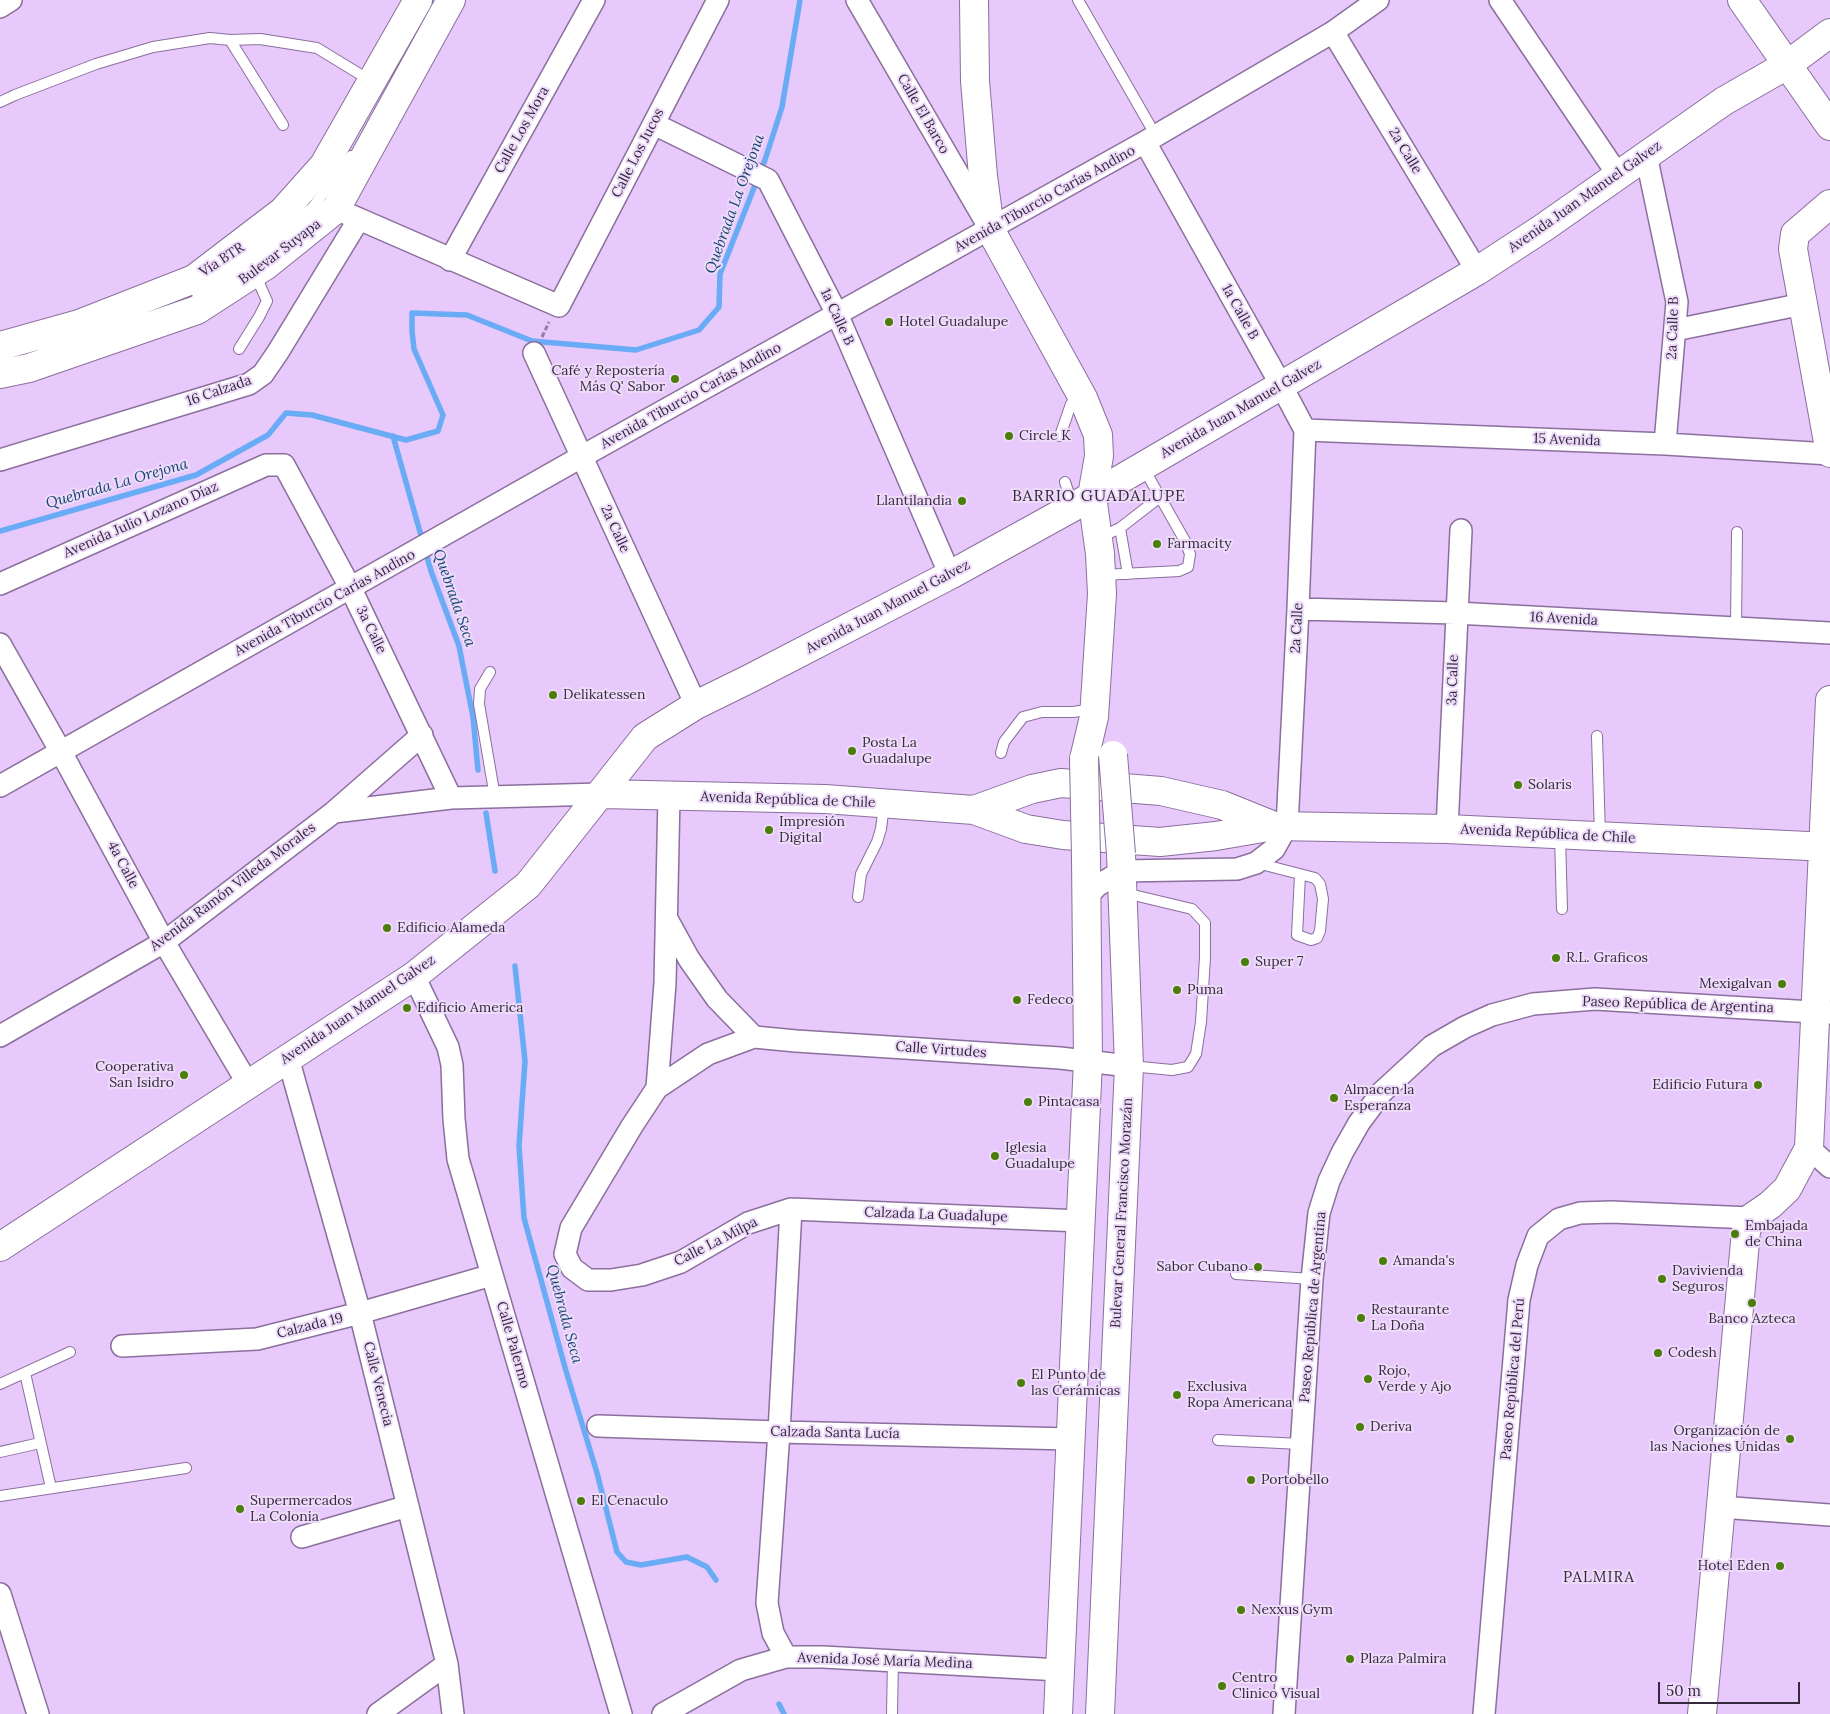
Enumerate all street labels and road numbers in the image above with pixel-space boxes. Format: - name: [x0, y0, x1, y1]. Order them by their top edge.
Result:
- street label: Calle El Barco: [893, 71, 953, 157]
- street label: Calle Los Mora: [491, 84, 553, 176]
- street label: Calle Los Jucos: [608, 106, 668, 200]
- street label: 2a Calle: [1385, 125, 1425, 177]
- street label: Avenida Juan Manuel Galvez: [1505, 138, 1665, 256]
- street label: Avenida Tiburcio Carías Andino: [952, 142, 1138, 256]
- street label: Bulevar Suyapa: [236, 216, 324, 288]
- street label: Vía BTR: [196, 239, 248, 281]
- street label: 1a Calle B: [1218, 281, 1262, 343]
- street label: 1a Calle B: [817, 286, 857, 348]
- street label: 2a Calle B: [1664, 296, 1682, 360]
- street label: Avenida Tiburcio Carías Andino: [598, 339, 784, 453]
- street label: Avenida Juan Manuel Galvez: [1157, 356, 1325, 462]
- street label: 16 Calzada: [184, 372, 254, 410]
- street label: 15 Avenida: [1533, 430, 1601, 450]
- street label: Avenida Julio Lozano Díaz: [61, 478, 221, 562]
- street label: 2a Calle: [597, 503, 633, 555]
- street label: Avenida Tiburcio Carías Andino: [232, 546, 418, 660]
- street label: Avenida Juan Manuel Galvez: [803, 557, 973, 657]
- street label: 2a Calle: [1287, 602, 1307, 654]
- street label: 3a Calle: [352, 603, 390, 657]
- street label: 16 Avenida: [1530, 609, 1598, 629]
- street label: 3a Calle: [1444, 654, 1462, 706]
- street label: Avenida República de Chile: [700, 789, 876, 811]
- street label: Avenida Ramón Villeda Morales: [147, 819, 319, 955]
- street label: Avenida República de Chile: [1460, 821, 1636, 847]
- street label: 4a Calle: [104, 839, 142, 891]
- street label: Avenida Juan Manuel Galvez: [277, 952, 439, 1068]
- street label: Paseo República de Argentina: [1582, 993, 1774, 1017]
- street label: Calle Virtudes: [895, 1038, 987, 1062]
- street label: Bulevar General Francisco Morazán: [1108, 1097, 1136, 1329]
- street label: Calzada La Guadalupe: [864, 1204, 1008, 1226]
- street label: Paseo República de Argentina: [1296, 1211, 1330, 1403]
- street label: Calle La Milpa: [671, 1214, 761, 1270]
- street label: Paseo República del Perú: [1498, 1297, 1528, 1461]
- street label: Calle Palermo: [493, 1300, 533, 1390]
- street label: Calzada 19: [275, 1310, 345, 1342]
- street label: Calle Venecia: [359, 1340, 397, 1428]
- street label: Calzada Santa Lucía: [770, 1423, 900, 1443]
- street label: Avenida José María Medina: [797, 1650, 973, 1672]

